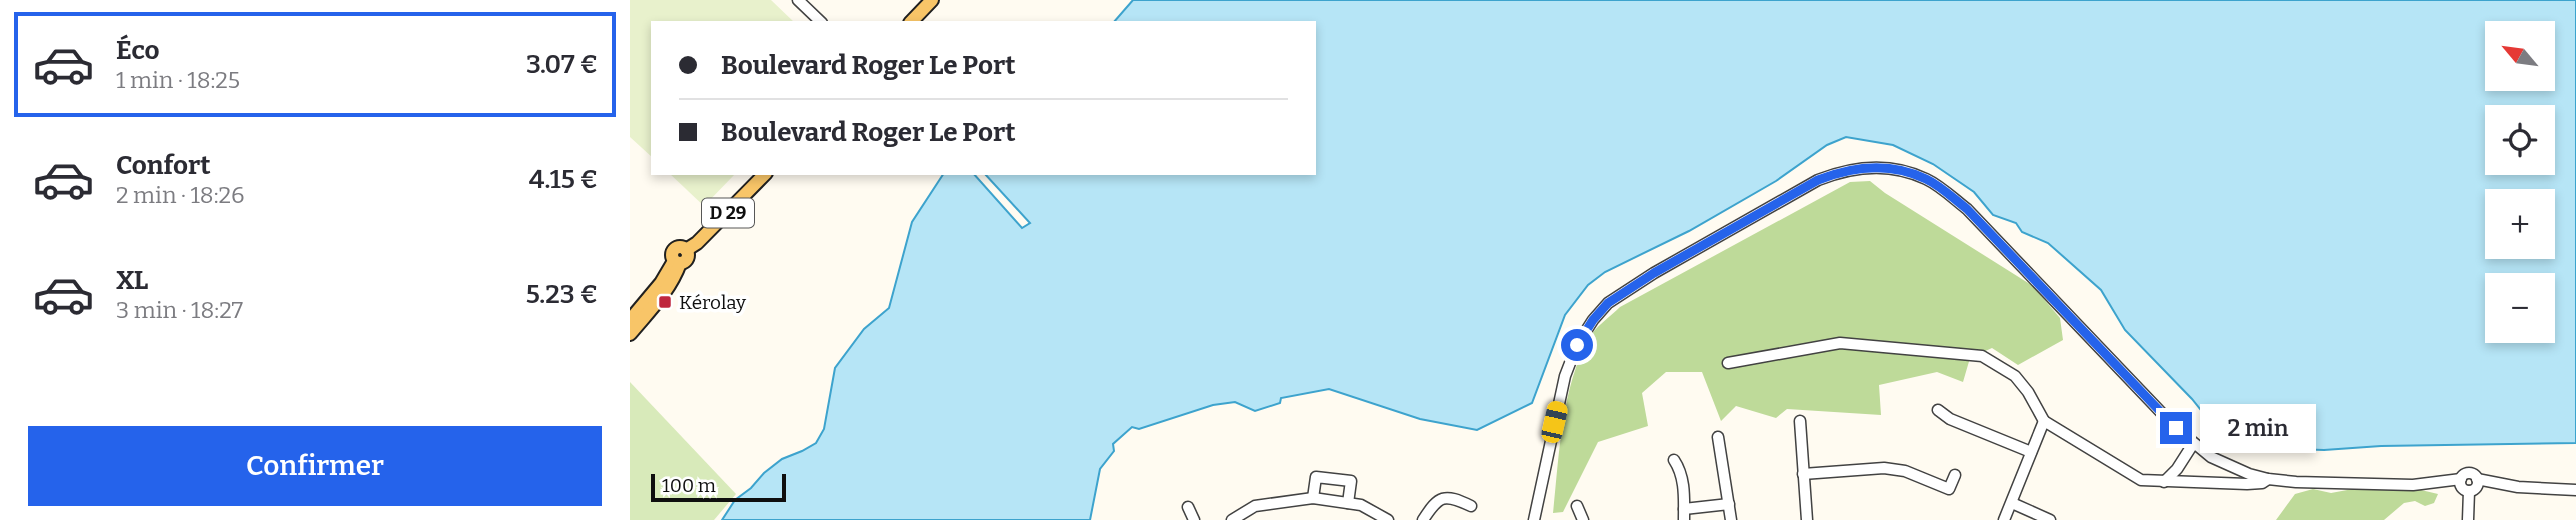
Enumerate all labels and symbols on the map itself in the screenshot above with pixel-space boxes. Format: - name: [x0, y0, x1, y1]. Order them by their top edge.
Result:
- north arrow: [2485, 21, 2555, 91]
- road number: D 29: [702, 198, 754, 228]
- place label: Kérolay: [679, 291, 747, 314]
- marker: Kérolay: [657, 294, 673, 310]
- route start: [1561, 329, 1593, 361]
- car: [1540, 399, 1569, 445]
- callout: 2 min: [2200, 404, 2316, 452]
- route end: [2160, 412, 2192, 444]
- scale bar: [651, 471, 786, 503]

